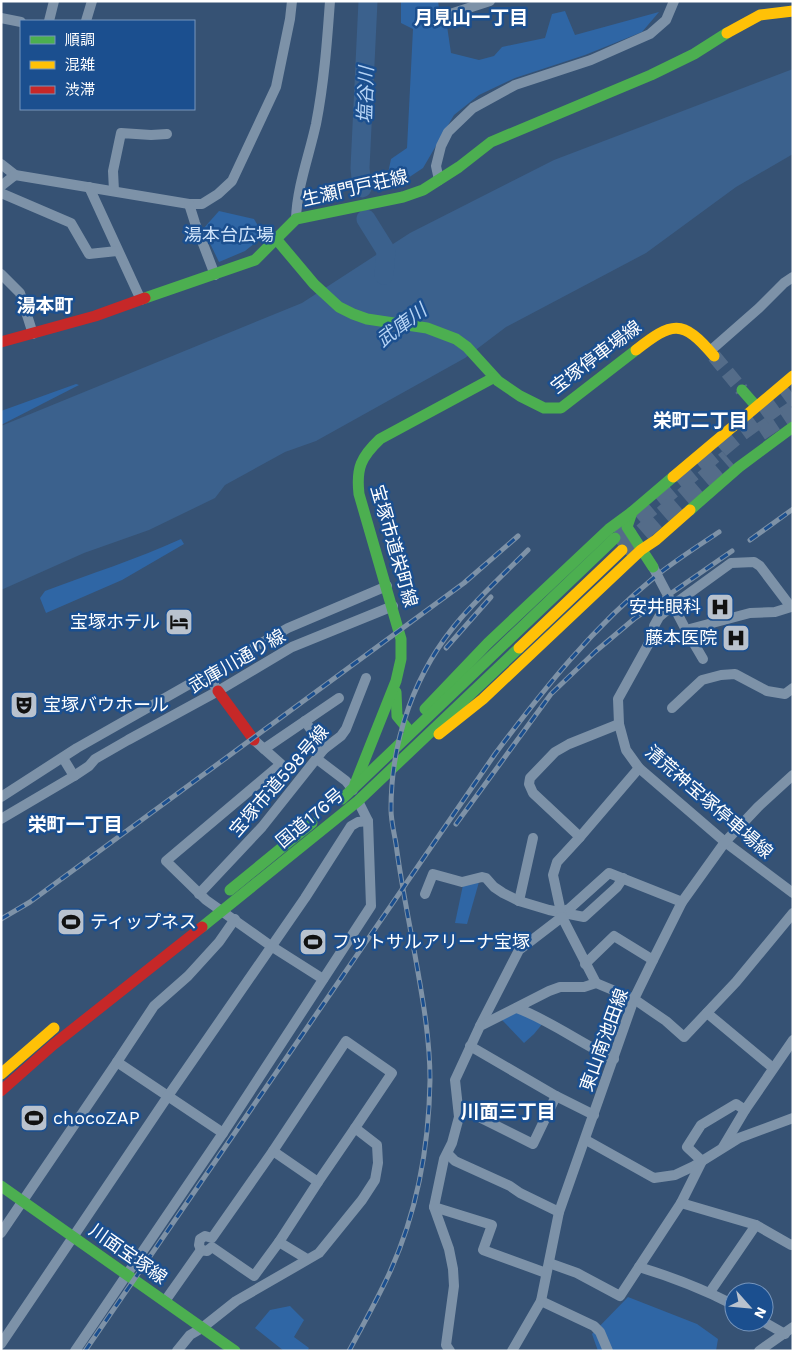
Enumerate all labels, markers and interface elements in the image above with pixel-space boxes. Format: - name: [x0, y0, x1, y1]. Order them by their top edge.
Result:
- district label: 月見山一丁目: [414, 6, 528, 29]
- legend: [20, 20, 195, 110]
- text: 順調: [65, 31, 95, 49]
- text: 混雑: [65, 56, 95, 74]
- water label: 塩谷川: [353, 64, 378, 124]
- text: 渋滞: [65, 81, 95, 99]
- street label: 生瀬門戸荘線: [300, 165, 410, 210]
- park label: 湯本台広場: [184, 224, 274, 245]
- district label: 湯本町: [16, 294, 74, 317]
- water label: 武庫川: [372, 298, 433, 352]
- street label: 宝塚停車場線: [546, 316, 645, 397]
- district label: 栄町二丁目: [652, 409, 748, 432]
- street label: 宝塚市道栄町線: [367, 482, 422, 609]
- hospital icon: 安井眼科: [705, 592, 735, 622]
- place label: 安井眼科: [629, 596, 701, 617]
- hotel icon: 宝塚ホテル: [164, 607, 194, 637]
- place label: 宝塚ホテル: [70, 611, 160, 632]
- hospital icon: 藤本医院: [721, 623, 751, 653]
- street label: 武庫川通り線: [185, 624, 289, 697]
- place label: 藤本医院: [645, 627, 717, 648]
- theatre icon: 宝塚バウホール: [9, 690, 39, 720]
- place label: 宝塚バウホール: [43, 694, 169, 715]
- street label: 宝塚市道598号線: [225, 721, 333, 841]
- street label: 清荒神宝塚停車場線: [641, 741, 777, 863]
- street label: 国道176号: [272, 783, 348, 852]
- district label: 栄町一丁目: [27, 813, 123, 836]
- sports icon: ティップネス: [56, 907, 86, 937]
- place label: ティップネス: [90, 911, 197, 932]
- sports icon: フットサルアリーナ宝塚: [298, 927, 328, 957]
- place label: フットサルアリーナ宝塚: [332, 931, 530, 952]
- street label: 東山南池田線: [575, 985, 632, 1094]
- district label: 川面三丁目: [460, 1100, 556, 1123]
- sports icon: chocoZAP: [19, 1103, 49, 1133]
- place label: chocoZAP: [53, 1107, 140, 1128]
- street label: 川面宝塚線: [85, 1219, 171, 1288]
- north arrow: [724, 1282, 774, 1332]
- text: N: [751, 1305, 770, 1321]

